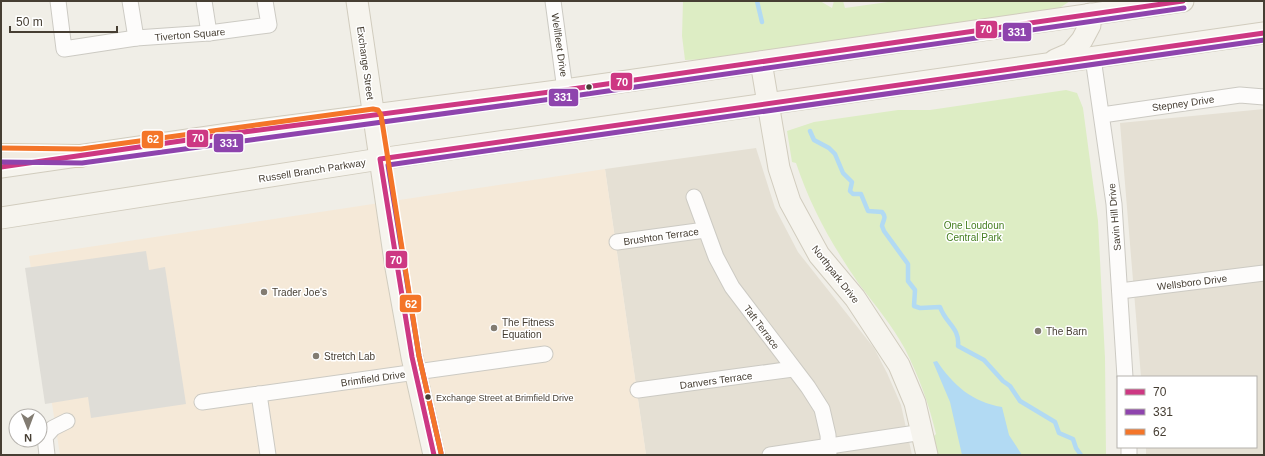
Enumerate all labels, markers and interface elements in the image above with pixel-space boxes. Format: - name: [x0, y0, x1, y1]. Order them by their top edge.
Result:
- scale bar: [10, 8, 117, 34]
- street label: Wellfleet Drive: [550, 12, 569, 78]
- text: 50 m: [16, 15, 43, 29]
- line badge: 70: [975, 20, 998, 39]
- line badge: 331: [1002, 22, 1032, 42]
- text: 70: [980, 23, 992, 35]
- street label: Tiverton Square: [154, 26, 226, 43]
- street label: Exchange Street: [355, 26, 376, 101]
- text: 331: [1008, 26, 1026, 38]
- line badge: 70: [610, 72, 633, 91]
- text: 70: [616, 76, 628, 88]
- unlabelled marker: [584, 82, 594, 92]
- line badge: 331: [548, 88, 579, 107]
- text: 331: [554, 91, 572, 103]
- street label: Stepney Drive: [1151, 94, 1215, 113]
- line badge: 70: [186, 129, 209, 148]
- line badge: 62: [141, 130, 164, 149]
- text: 70: [192, 132, 204, 144]
- text: 62: [147, 133, 159, 145]
- line badge: 331: [213, 133, 244, 153]
- text: 331: [220, 137, 238, 149]
- street label: Russell Branch Parkway: [258, 157, 366, 184]
- street label: Savin Hill Drive: [1106, 182, 1123, 251]
- park label: One Loudoun Central Park: [944, 220, 1004, 243]
- street label: Brushton Terrace: [623, 226, 700, 247]
- street label: Northpark Drive: [810, 243, 862, 306]
- line badge: 70: [385, 250, 408, 269]
- text: 70: [390, 254, 402, 266]
- street label: Wellsboro Drive: [1156, 273, 1228, 292]
- marker: Trader Joe's: [259, 287, 269, 297]
- place label: Trader Joe's: [272, 287, 327, 298]
- line badge: 62: [399, 294, 422, 313]
- text: 62: [405, 298, 417, 310]
- street label: Taft Terrace: [742, 303, 782, 352]
- place label: The Fitness Equation: [502, 317, 554, 340]
- marker: The Fitness Equation: [489, 323, 499, 333]
- marker: The Barn: [1033, 326, 1043, 336]
- place label: The Barn: [1046, 326, 1087, 337]
- marker: Stretch Lab: [311, 351, 321, 361]
- place label: Stretch Lab: [324, 351, 376, 362]
- street label: Brimfield Drive: [340, 368, 406, 388]
- street label: Danvers Terrace: [679, 370, 753, 391]
- legend: [1117, 376, 1257, 448]
- text: 70: [1153, 385, 1167, 399]
- marker: Exchange Street at Brimfield Drive: [423, 392, 433, 402]
- place label: Exchange Street at Brimfield Drive: [436, 393, 574, 403]
- text: 331: [1153, 405, 1173, 419]
- north arrow: [8, 408, 48, 448]
- text: 62: [1153, 425, 1167, 439]
- text: N: [24, 432, 32, 444]

